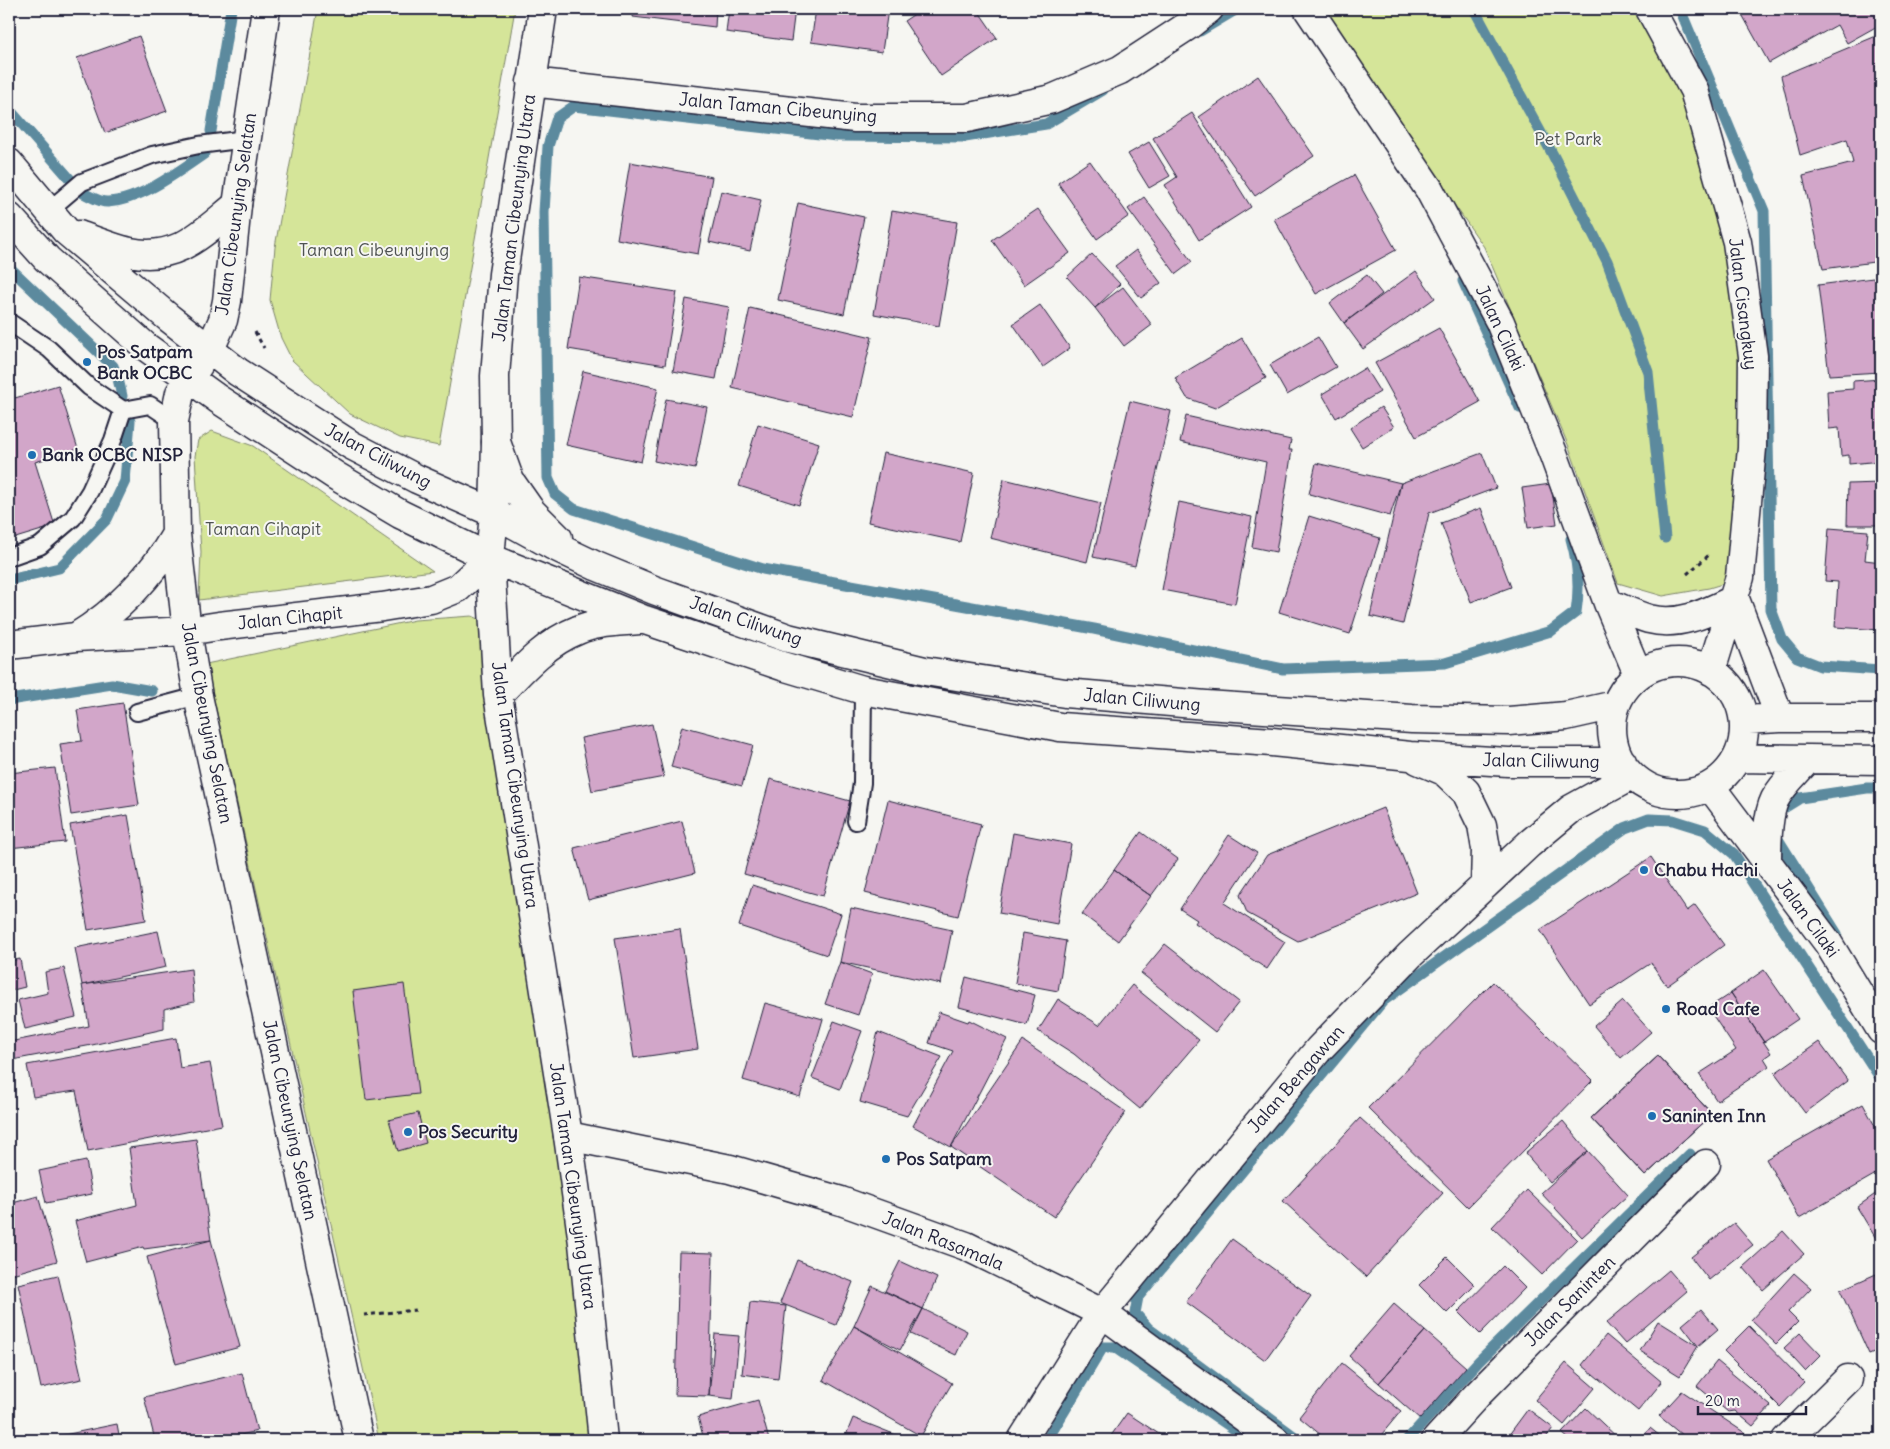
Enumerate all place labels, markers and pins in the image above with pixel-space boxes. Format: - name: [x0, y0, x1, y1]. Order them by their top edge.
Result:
- place label: Pos Satpam Bank OCBC: [97, 340, 193, 384]
- marker: Pos Satpam Bank OCBC: [81, 356, 93, 368]
- place label: Bank OCBC NISP: [42, 443, 183, 466]
- marker: Bank OCBC NISP: [26, 449, 38, 461]
- place label: Chabu Hachi: [1654, 858, 1758, 881]
- marker: Chabu Hachi: [1638, 864, 1650, 876]
- place label: Road Cafe: [1676, 997, 1760, 1020]
- marker: Road Cafe: [1660, 1003, 1672, 1015]
- place label: Saninten Inn: [1662, 1104, 1766, 1127]
- marker: Saninten Inn: [1646, 1110, 1658, 1122]
- place label: Pos Security: [418, 1120, 518, 1143]
- marker: Pos Security: [402, 1126, 414, 1138]
- place label: Pos Satpam: [896, 1147, 992, 1170]
- marker: Pos Satpam: [880, 1153, 892, 1165]

